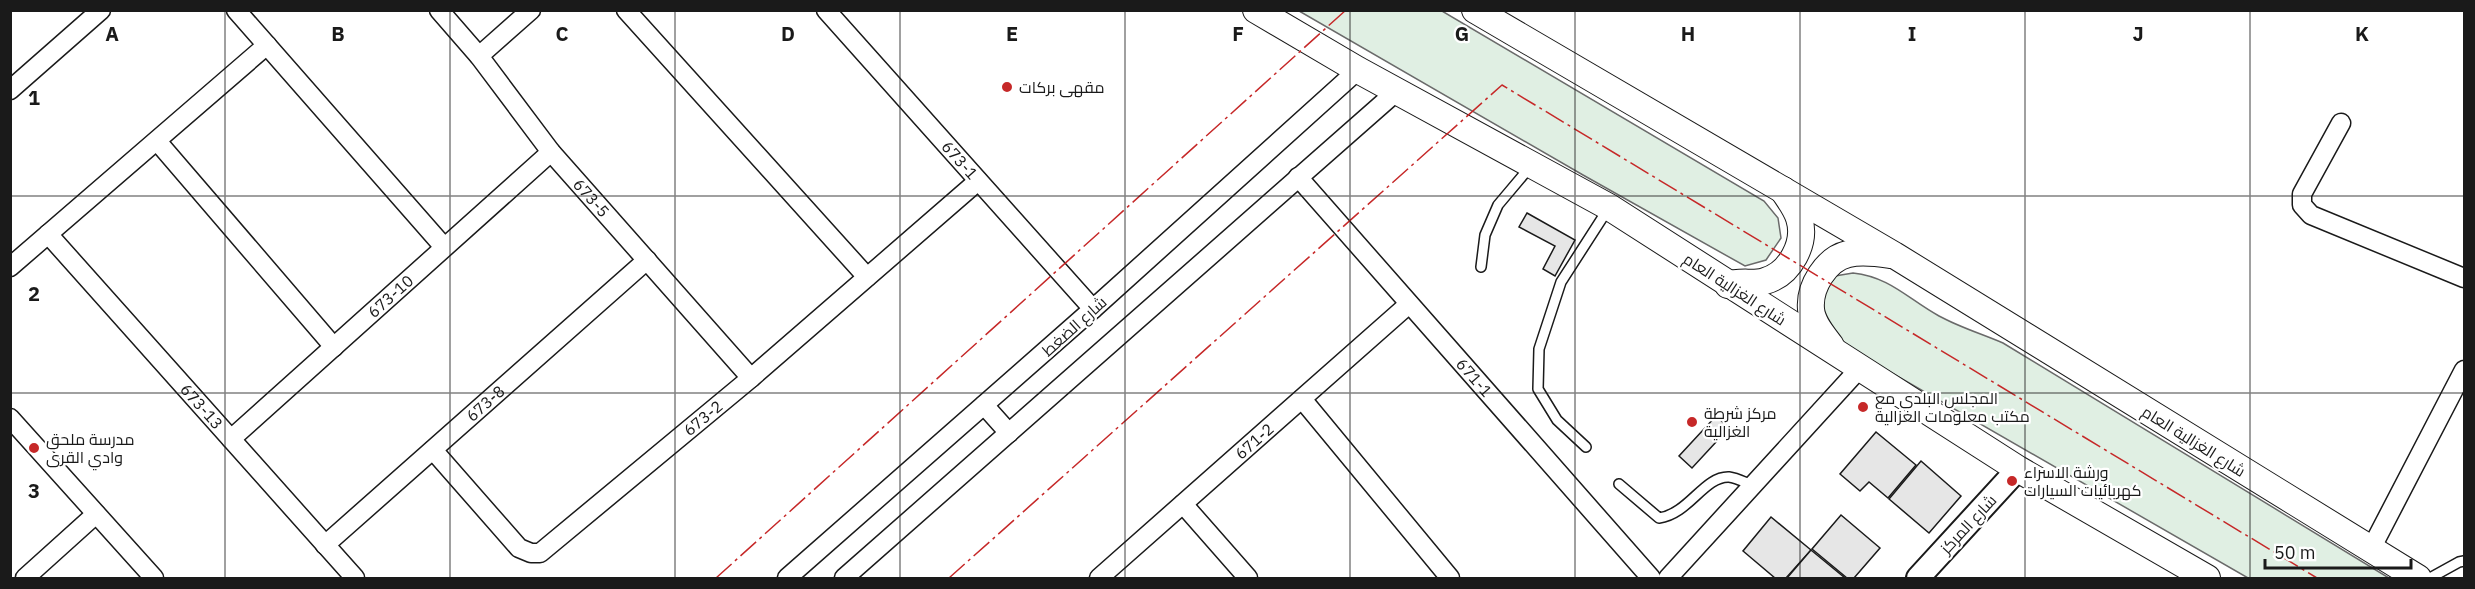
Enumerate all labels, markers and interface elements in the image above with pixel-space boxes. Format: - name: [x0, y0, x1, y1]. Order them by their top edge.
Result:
- text: A: [105, 20, 119, 47]
- text: B: [331, 20, 345, 47]
- text: C: [555, 20, 569, 47]
- text: D: [781, 20, 795, 47]
- text: E: [1006, 20, 1018, 47]
- text: F: [1232, 20, 1244, 47]
- text: G: [1455, 20, 1469, 47]
- text: H: [1681, 20, 1695, 47]
- text: I: [1908, 20, 1916, 47]
- text: J: [2132, 20, 2144, 47]
- text: K: [2355, 20, 2369, 47]
- place label: مقهى بركات: [1019, 77, 1104, 98]
- marker: مقهى بركات: [1000, 80, 1014, 94]
- text: 1: [28, 84, 40, 111]
- street label: 673-1: [937, 137, 982, 183]
- street label: 673-5: [569, 174, 614, 221]
- street label: شارع الغزالية العام: [1679, 248, 1790, 331]
- street label: 673-10: [363, 270, 417, 322]
- text: 2: [28, 280, 40, 307]
- street label: شارع الضغط: [1038, 292, 1112, 362]
- street label: 671-1: [1452, 354, 1497, 401]
- street label: 673-13: [176, 379, 227, 433]
- street label: 673-8: [462, 381, 509, 426]
- place label: المجلس البلدي مع مكتب معلومات الغزالية: [1875, 388, 2030, 426]
- street label: 673-2: [679, 396, 727, 440]
- marker: المجلس البلدي مع مكتب معلومات الغزالية: [1856, 400, 1870, 414]
- street label: شارع الغزالية العام: [2137, 401, 2250, 483]
- place label: مركز شرطة الغزالية: [1704, 403, 1777, 441]
- marker: مركز شرطة الغزالية: [1685, 415, 1699, 429]
- street label: 671-2: [1231, 419, 1278, 463]
- place label: مدرسة ملحق وادي القرى: [46, 429, 134, 471]
- marker: مدرسة ملحق وادي القرى: [27, 441, 41, 455]
- place label: ورشة الاسراء كهربائيات السيارات: [2024, 462, 2142, 501]
- marker: ورشة الاسراء كهربائيات السيارات: [2005, 474, 2019, 488]
- text: 3: [28, 477, 40, 504]
- street label: شارع المركز: [1935, 490, 2002, 560]
- scale bar: [2265, 532, 2410, 570]
- text: 50 m: [2274, 541, 2316, 564]

